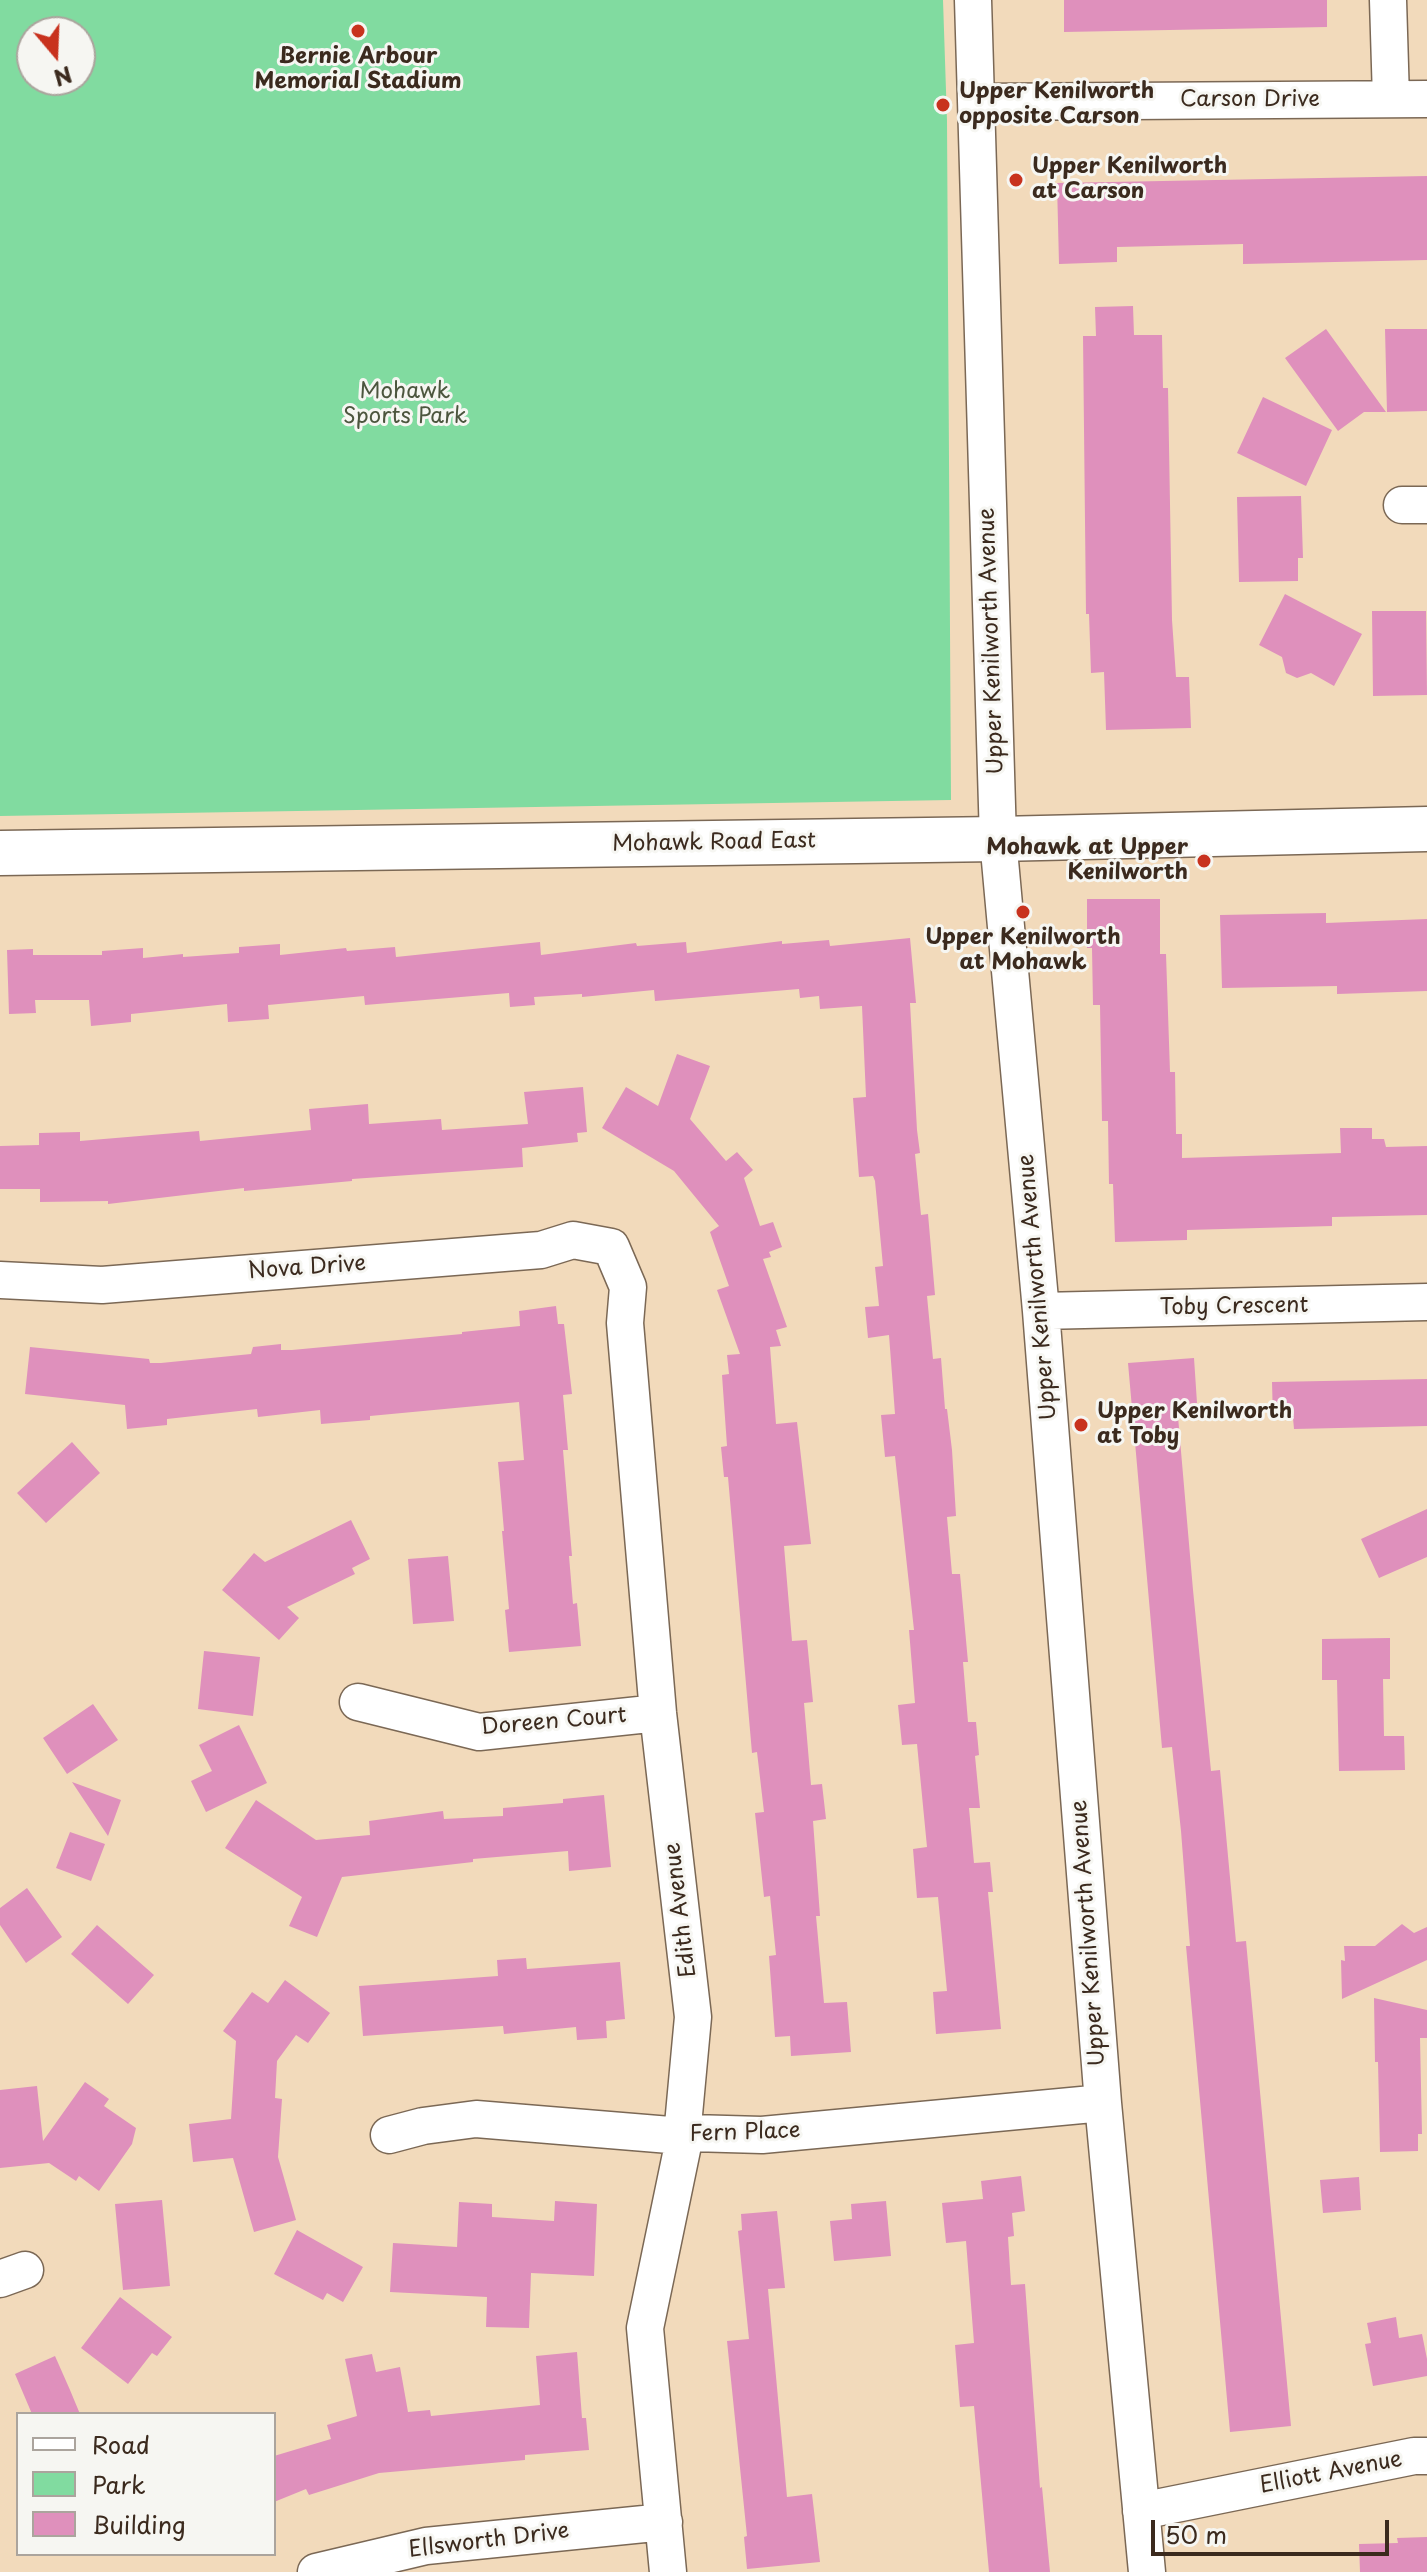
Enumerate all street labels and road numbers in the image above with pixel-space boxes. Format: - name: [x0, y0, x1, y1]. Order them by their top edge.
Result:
- street label: Carson Drive: [1180, 87, 1320, 113]
- street label: Upper Kenilworth Avenue: [974, 507, 1010, 775]
- street label: Mohawk Road East: [612, 828, 816, 858]
- street label: Upper Kenilworth Avenue: [1013, 1153, 1063, 1421]
- street label: Nova Drive: [247, 1251, 367, 1285]
- street label: Toby Crescent: [1159, 1293, 1309, 1321]
- street label: Doreen Court: [480, 1703, 628, 1741]
- street label: Upper Kenilworth Avenue: [1067, 1799, 1111, 2067]
- street label: Edith Avenue: [660, 1841, 702, 1979]
- street label: Fern Place: [689, 2118, 801, 2148]
- street label: Elliott Avenue: [1258, 2446, 1404, 2500]
- street label: Ellsworth Drive: [407, 2518, 571, 2564]

